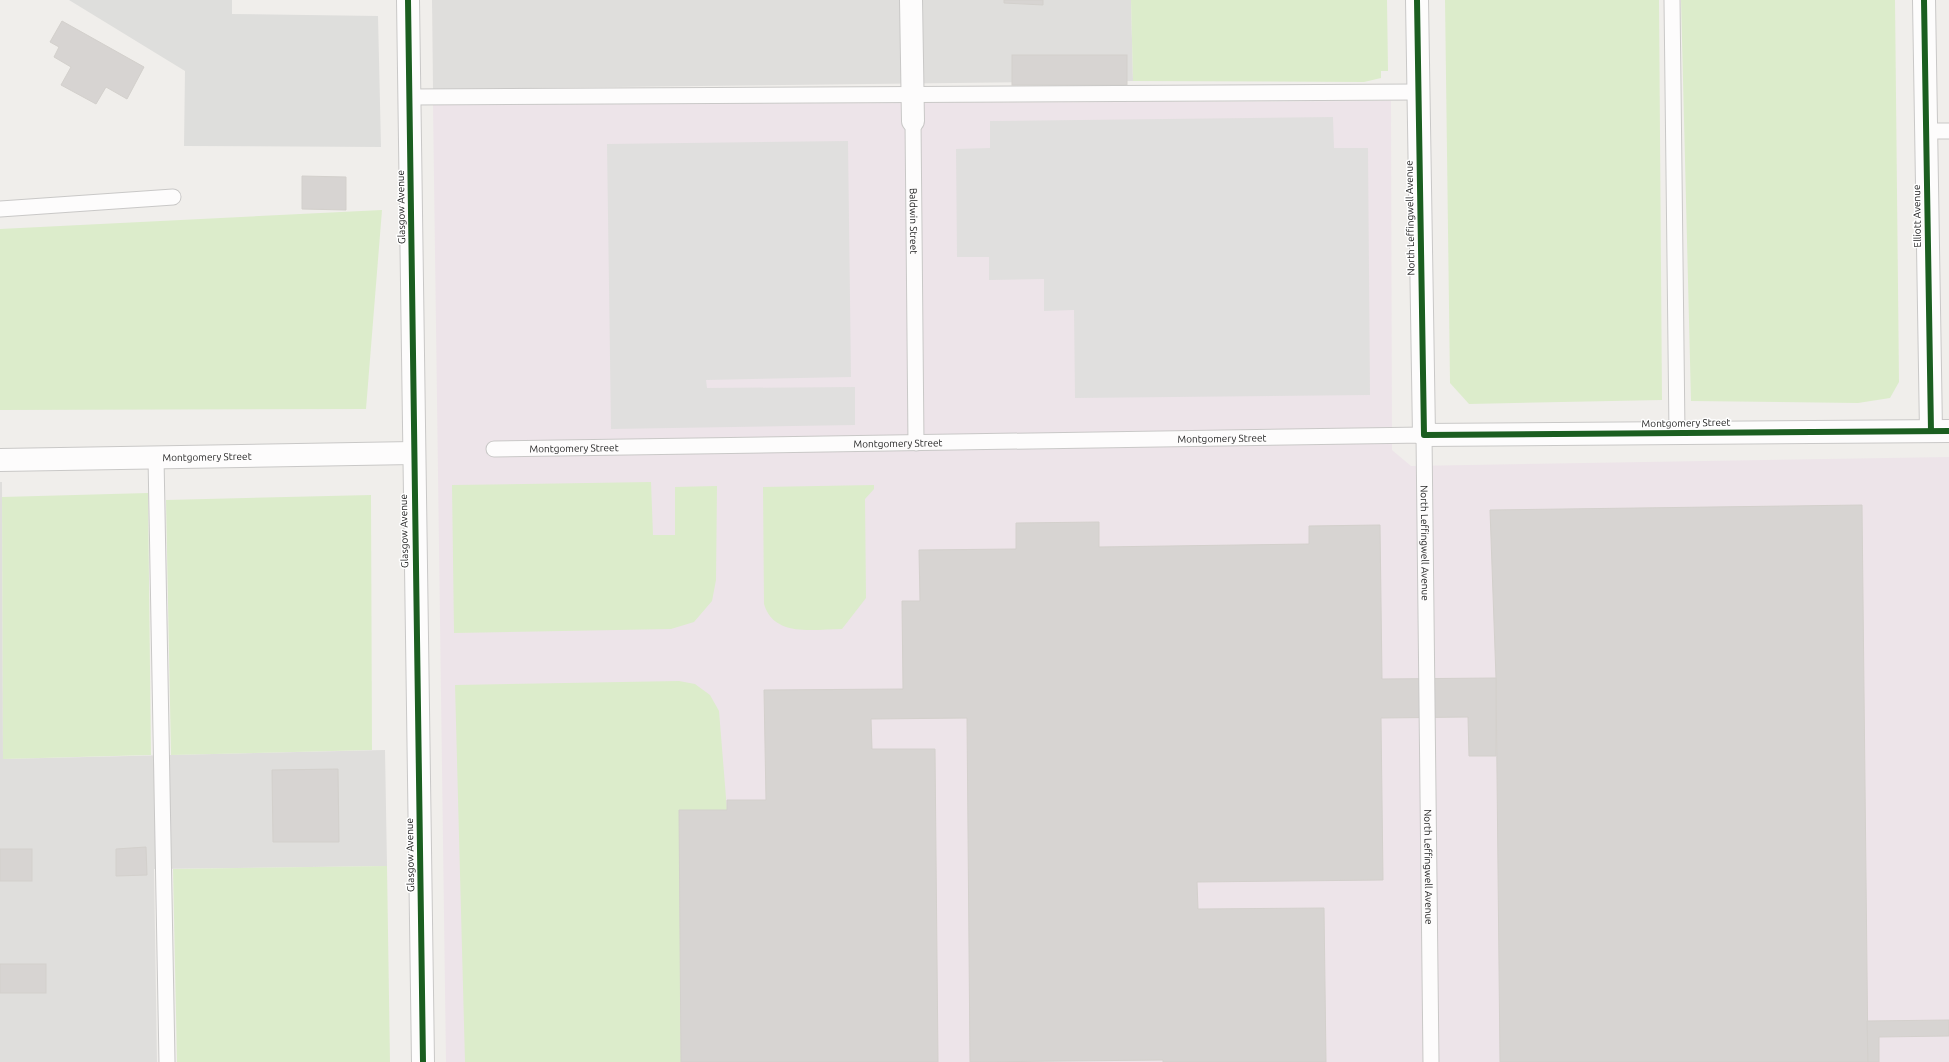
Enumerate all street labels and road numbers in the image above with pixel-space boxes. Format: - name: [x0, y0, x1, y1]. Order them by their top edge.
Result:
- street label: North Leffingwell Avenue: [1403, 160, 1417, 276]
- street label: Glasgow Avenue: [395, 170, 407, 244]
- street label: Elliott Avenue: [1911, 184, 1923, 248]
- street label: Baldwin Street: [908, 188, 920, 254]
- street label: Montgomery Street: [1641, 417, 1731, 429]
- street label: Montgomery Street: [1177, 432, 1267, 444]
- street label: Montgomery Street: [853, 437, 943, 449]
- street label: Montgomery Street: [529, 442, 619, 454]
- street label: Montgomery Street: [162, 450, 252, 463]
- street label: North Leffingwell Avenue: [1419, 485, 1431, 601]
- street label: Glasgow Avenue: [398, 494, 410, 568]
- street label: North Leffingwell Avenue: [1423, 809, 1435, 925]
- street label: Glasgow Avenue: [404, 818, 416, 892]

